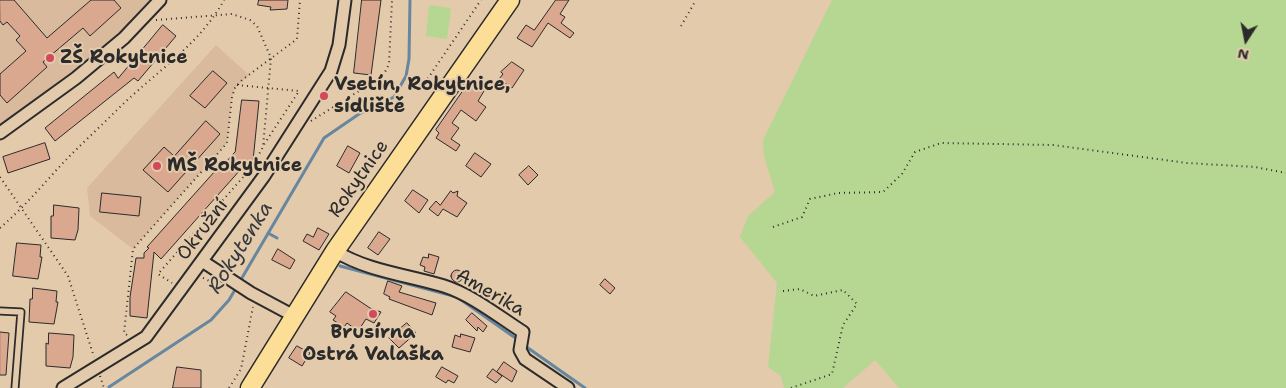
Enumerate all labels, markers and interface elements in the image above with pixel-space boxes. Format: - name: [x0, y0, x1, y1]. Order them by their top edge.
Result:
- north arrow: [1221, 15, 1271, 65]
- text: N: [1236, 45, 1250, 65]
- place label: ZŠ Rokytnice: [60, 47, 188, 69]
- marker: ZŠ Rokytnice: [44, 52, 56, 64]
- place label: Vsetín, Rokytnice, sídliště: [334, 74, 510, 118]
- marker: Vsetín, Rokytnice, sídliště: [318, 90, 330, 102]
- street label: Rokytnice: [324, 136, 394, 222]
- place label: MŠ Rokytnice: [167, 155, 302, 177]
- marker: MŠ Rokytnice: [151, 160, 163, 172]
- street label: Okružní: [173, 195, 233, 265]
- water label: Rokytenka: [203, 198, 279, 298]
- street label: Amerika: [451, 264, 529, 322]
- marker: Brusírna Ostrá Valaška: [367, 308, 379, 320]
- place label: Brusírna Ostrá Valaška: [302, 322, 444, 366]

